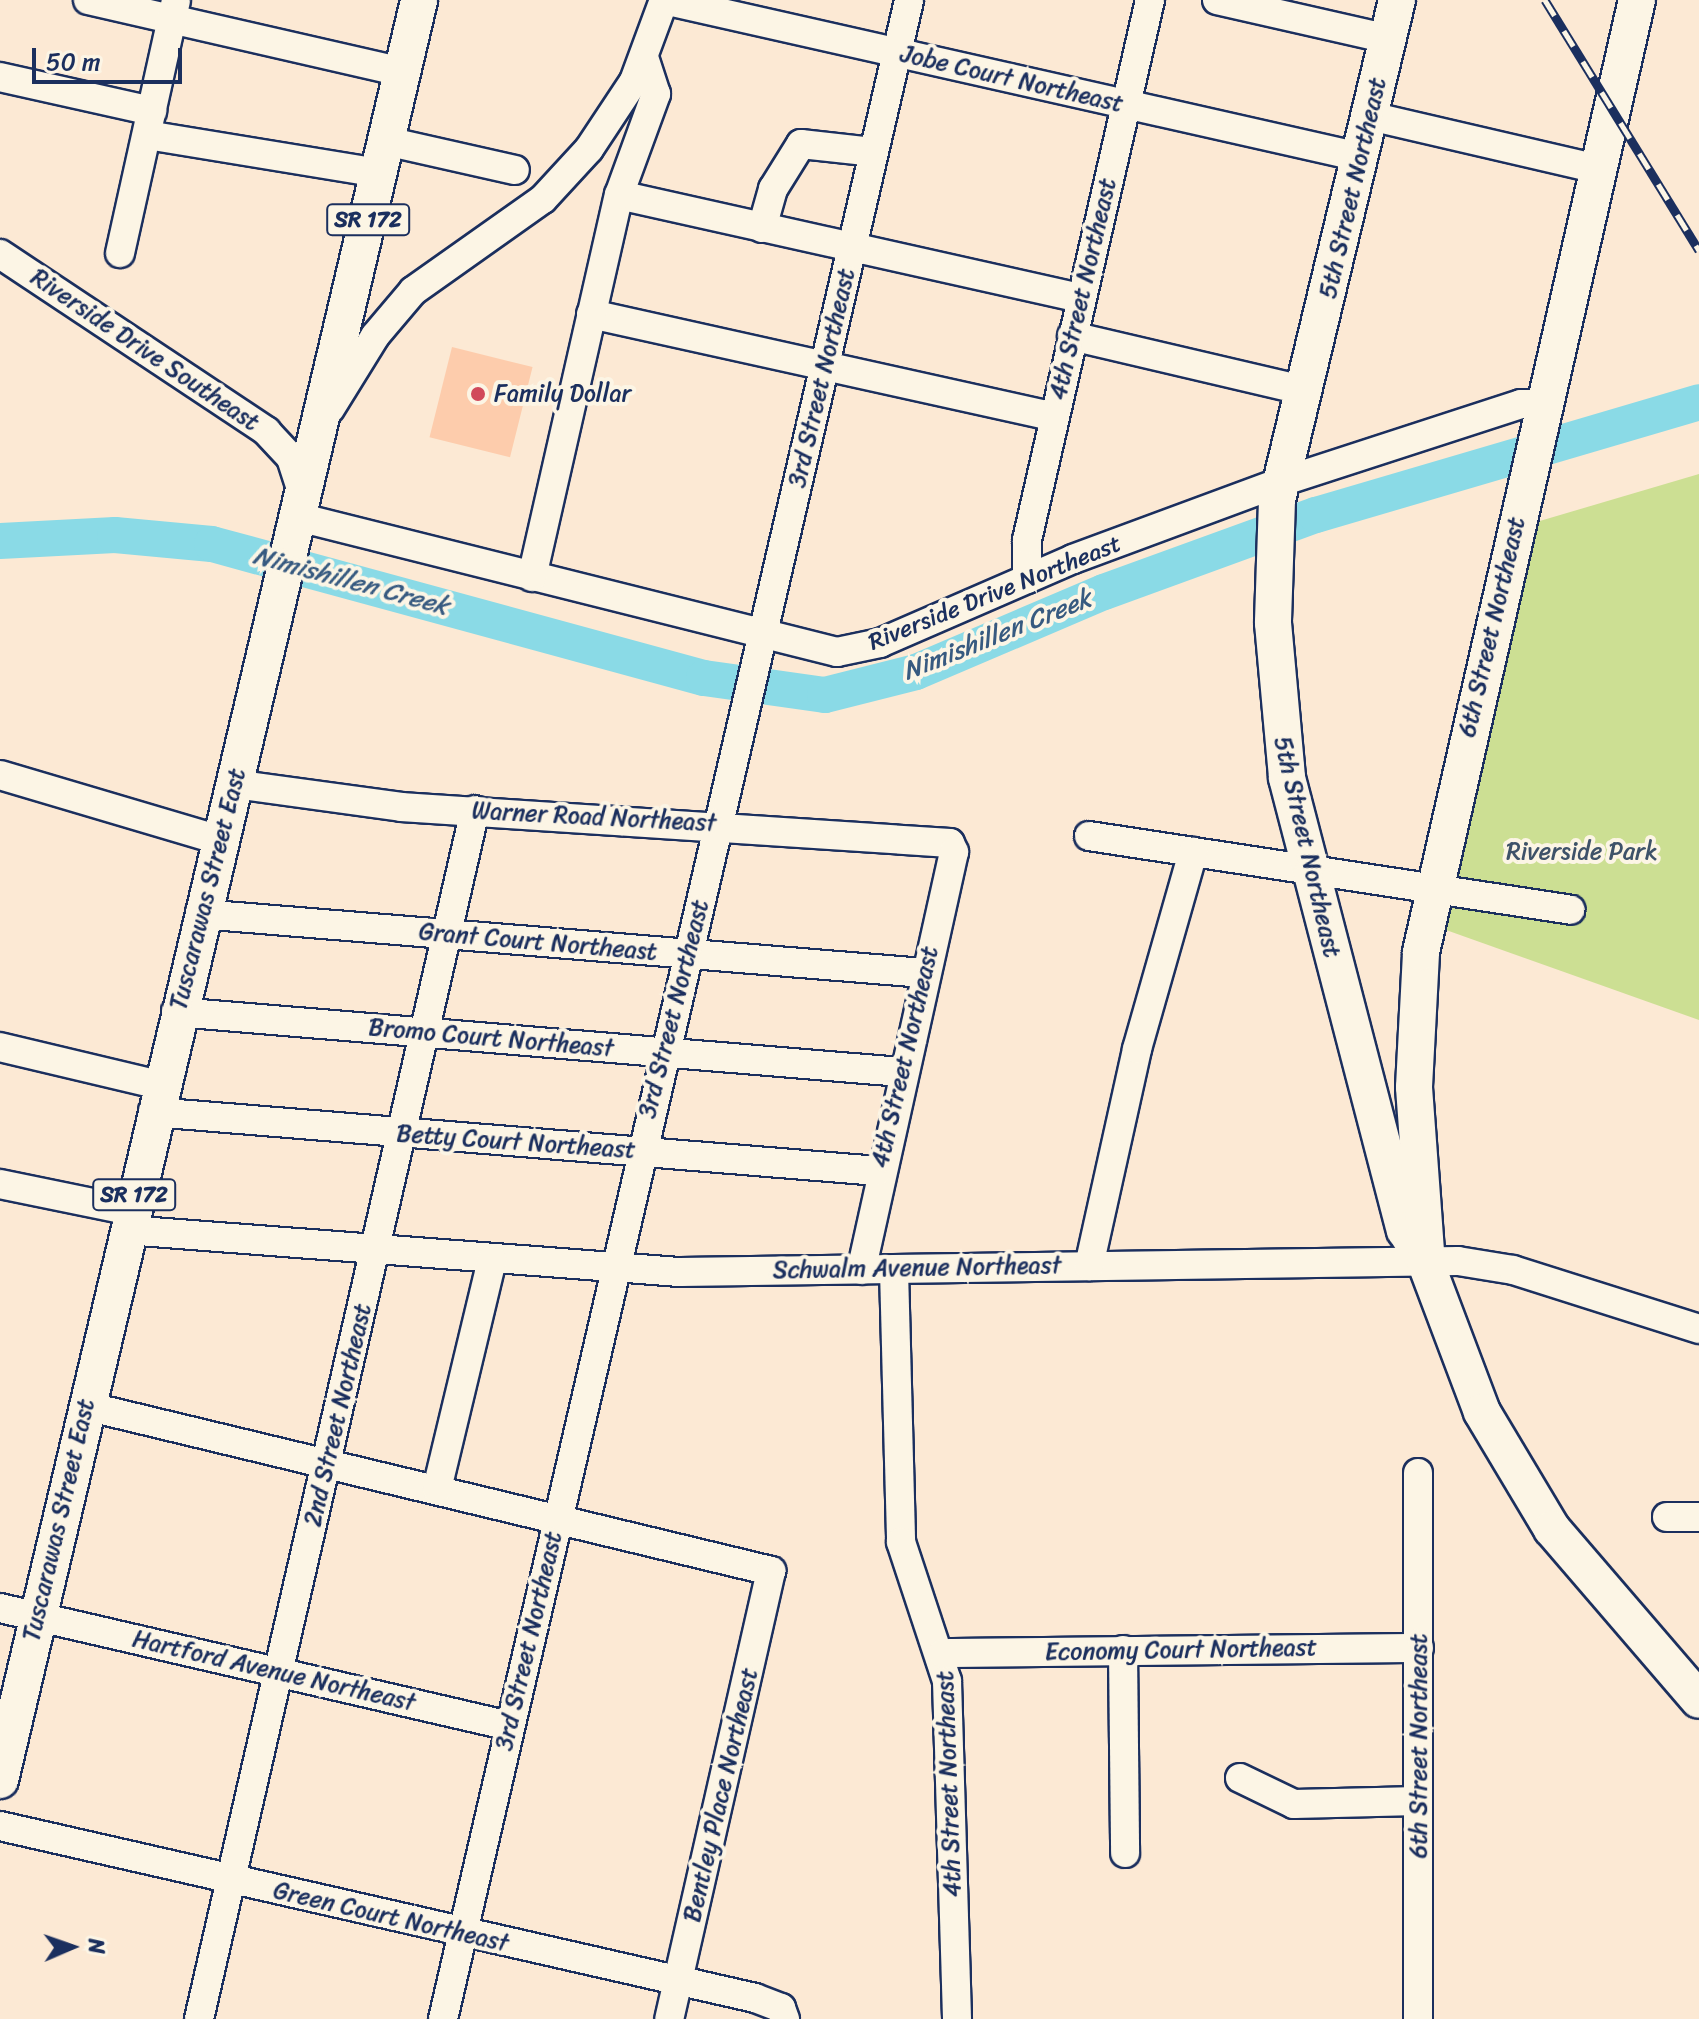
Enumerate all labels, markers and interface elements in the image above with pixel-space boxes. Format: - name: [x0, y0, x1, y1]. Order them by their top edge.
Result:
- scale bar: [36, 32, 186, 82]
- street label: Jobe Court Northeast: [897, 39, 1127, 119]
- text: 50 m: [46, 41, 101, 83]
- street label: 5th Street Northeast: [1313, 74, 1393, 302]
- street label: 4th Street Northeast: [1043, 175, 1123, 403]
- road number: SR 172: [326, 202, 410, 238]
- street label: Riverside Drive Southeast: [25, 263, 265, 437]
- street label: 3rd Street Northeast: [783, 265, 861, 491]
- place label: Family Dollar: [494, 380, 632, 408]
- marker: Family Dollar: [469, 385, 487, 403]
- street label: 6th Street Northeast: [1452, 513, 1532, 741]
- street label: Riverside Drive Northeast: [864, 529, 1126, 657]
- water label: Nimishillen Creek: [250, 540, 452, 622]
- water label: Nimishillen Creek: [898, 583, 1096, 687]
- street label: 5th Street Northeast: [1267, 733, 1347, 961]
- street label: Tuscarawas Street East: [164, 764, 252, 1014]
- street label: Warner Road Northeast: [470, 796, 718, 838]
- park label: Riverside Park: [1506, 838, 1658, 866]
- street label: 3rd Street Northeast: [633, 896, 715, 1122]
- street label: Grant Court Northeast: [417, 917, 659, 967]
- street label: 4th Street Northeast: [865, 943, 945, 1171]
- street label: Bromo Court Northeast: [366, 1013, 616, 1063]
- street label: Betty Court Northeast: [395, 1119, 637, 1165]
- road number: SR 172: [92, 1177, 176, 1213]
- street label: Schwalm Avenue Northeast: [772, 1251, 1062, 1285]
- street label: 2nd Street Northeast: [298, 1300, 378, 1530]
- street label: Tuscarawas Street East: [17, 1395, 101, 1645]
- street label: 3rd Street Northeast: [490, 1528, 568, 1754]
- street label: Hartford Avenue Northeast: [129, 1624, 419, 1718]
- street label: Economy Court Northeast: [1044, 1633, 1318, 1667]
- street label: 6th Street Northeast: [1405, 1633, 1433, 1859]
- street label: Bentley Place Northeast: [678, 1665, 764, 1925]
- street label: 4th Street Northeast: [931, 1670, 967, 1898]
- street label: Green Court Northeast: [269, 1876, 513, 1958]
- north arrow: [32, 1907, 112, 1987]
- text: N: [77, 1938, 116, 1954]

